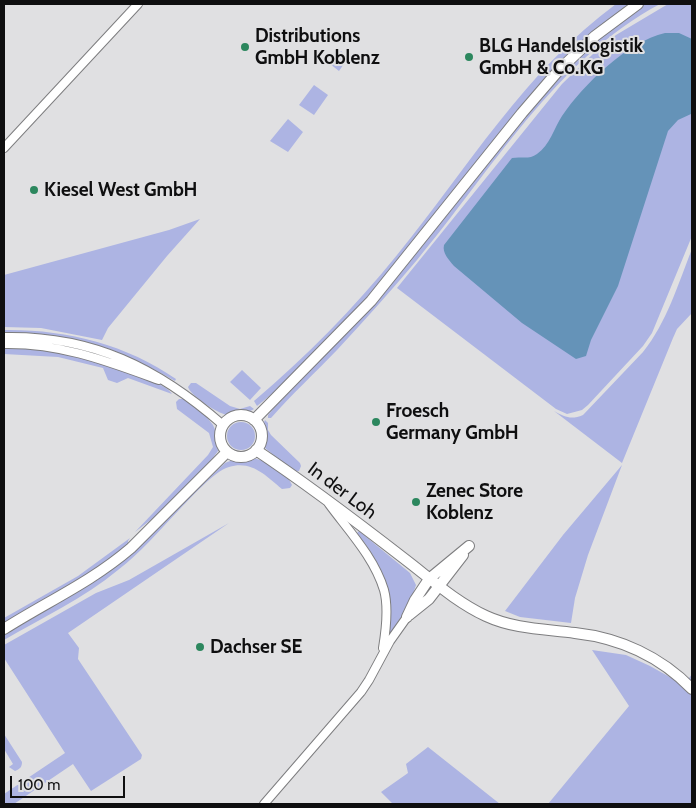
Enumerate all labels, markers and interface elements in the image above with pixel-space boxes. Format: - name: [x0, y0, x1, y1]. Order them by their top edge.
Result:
- place label: Distributions GmbH Koblenz: [255, 25, 380, 69]
- place label: BLG Handelslogistik GmbH & Co.KG: [479, 35, 643, 79]
- marker: Distributions GmbH Koblenz: [239, 41, 251, 53]
- marker: BLG Handelslogistik GmbH & Co.KG: [463, 51, 475, 63]
- place label: Kiesel West GmbH: [44, 179, 197, 201]
- marker: Kiesel West GmbH: [28, 184, 40, 196]
- place label: Froesch Germany GmbH: [386, 400, 519, 444]
- marker: Froesch Germany GmbH: [370, 416, 382, 428]
- street label: In der Loh: [303, 458, 381, 524]
- place label: Zenec Store Koblenz: [426, 480, 523, 524]
- marker: Zenec Store Koblenz: [410, 496, 422, 508]
- place label: Dachser SE: [210, 636, 302, 658]
- marker: Dachser SE: [194, 641, 206, 653]
- scale bar: [12, 766, 128, 798]
- text: 100 m: [18, 776, 60, 794]

